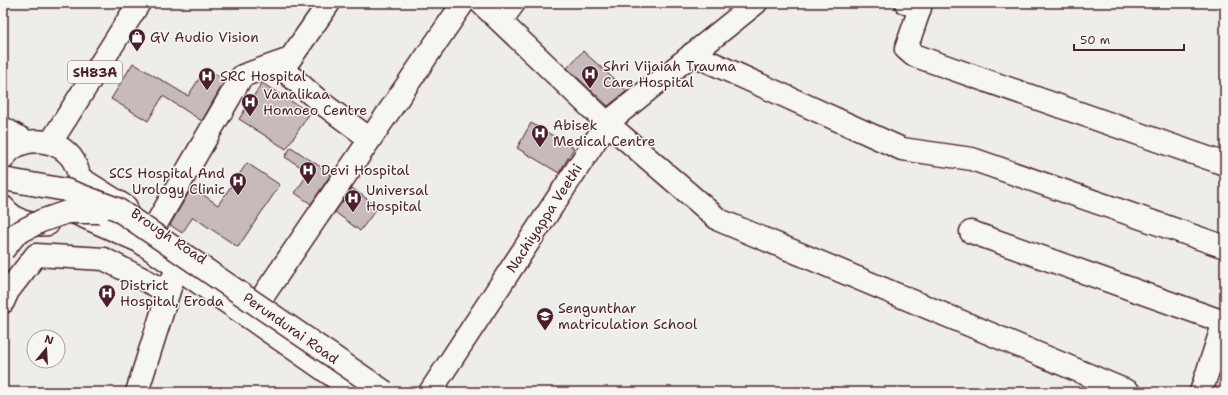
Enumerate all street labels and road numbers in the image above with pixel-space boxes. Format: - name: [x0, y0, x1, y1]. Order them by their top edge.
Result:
- road number: SH83A: [68, 61, 122, 83]
- street label: Nachiyappa Veethi: [502, 160, 586, 276]
- street label: Brough Road: [128, 204, 211, 268]
- street label: Perundurai Road: [240, 288, 342, 368]

